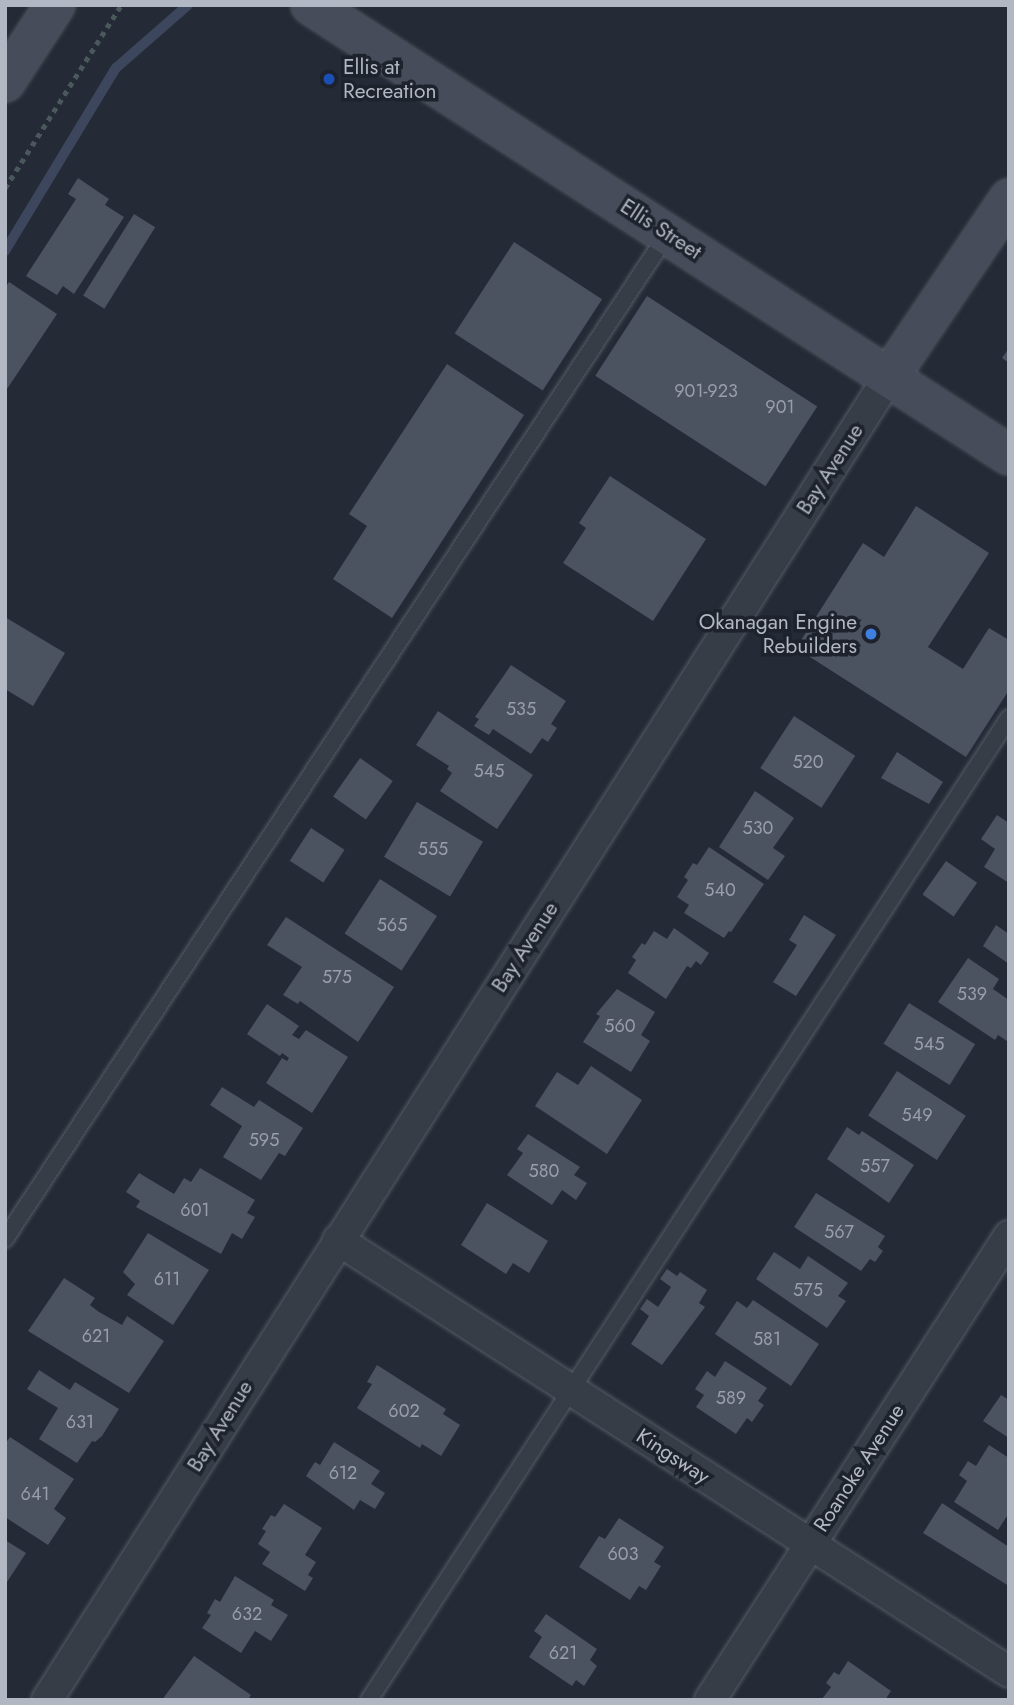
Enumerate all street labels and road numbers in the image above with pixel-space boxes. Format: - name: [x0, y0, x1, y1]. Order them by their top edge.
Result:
- street label: Ellis Street: [616, 194, 706, 264]
- street label: Bay Avenue: [791, 419, 869, 519]
- street label: Bay Avenue: [486, 897, 564, 997]
- street label: Bay Avenue: [182, 1376, 258, 1476]
- street label: Roanoke Avenue: [808, 1399, 910, 1537]
- street label: Kingsway: [632, 1423, 714, 1489]

